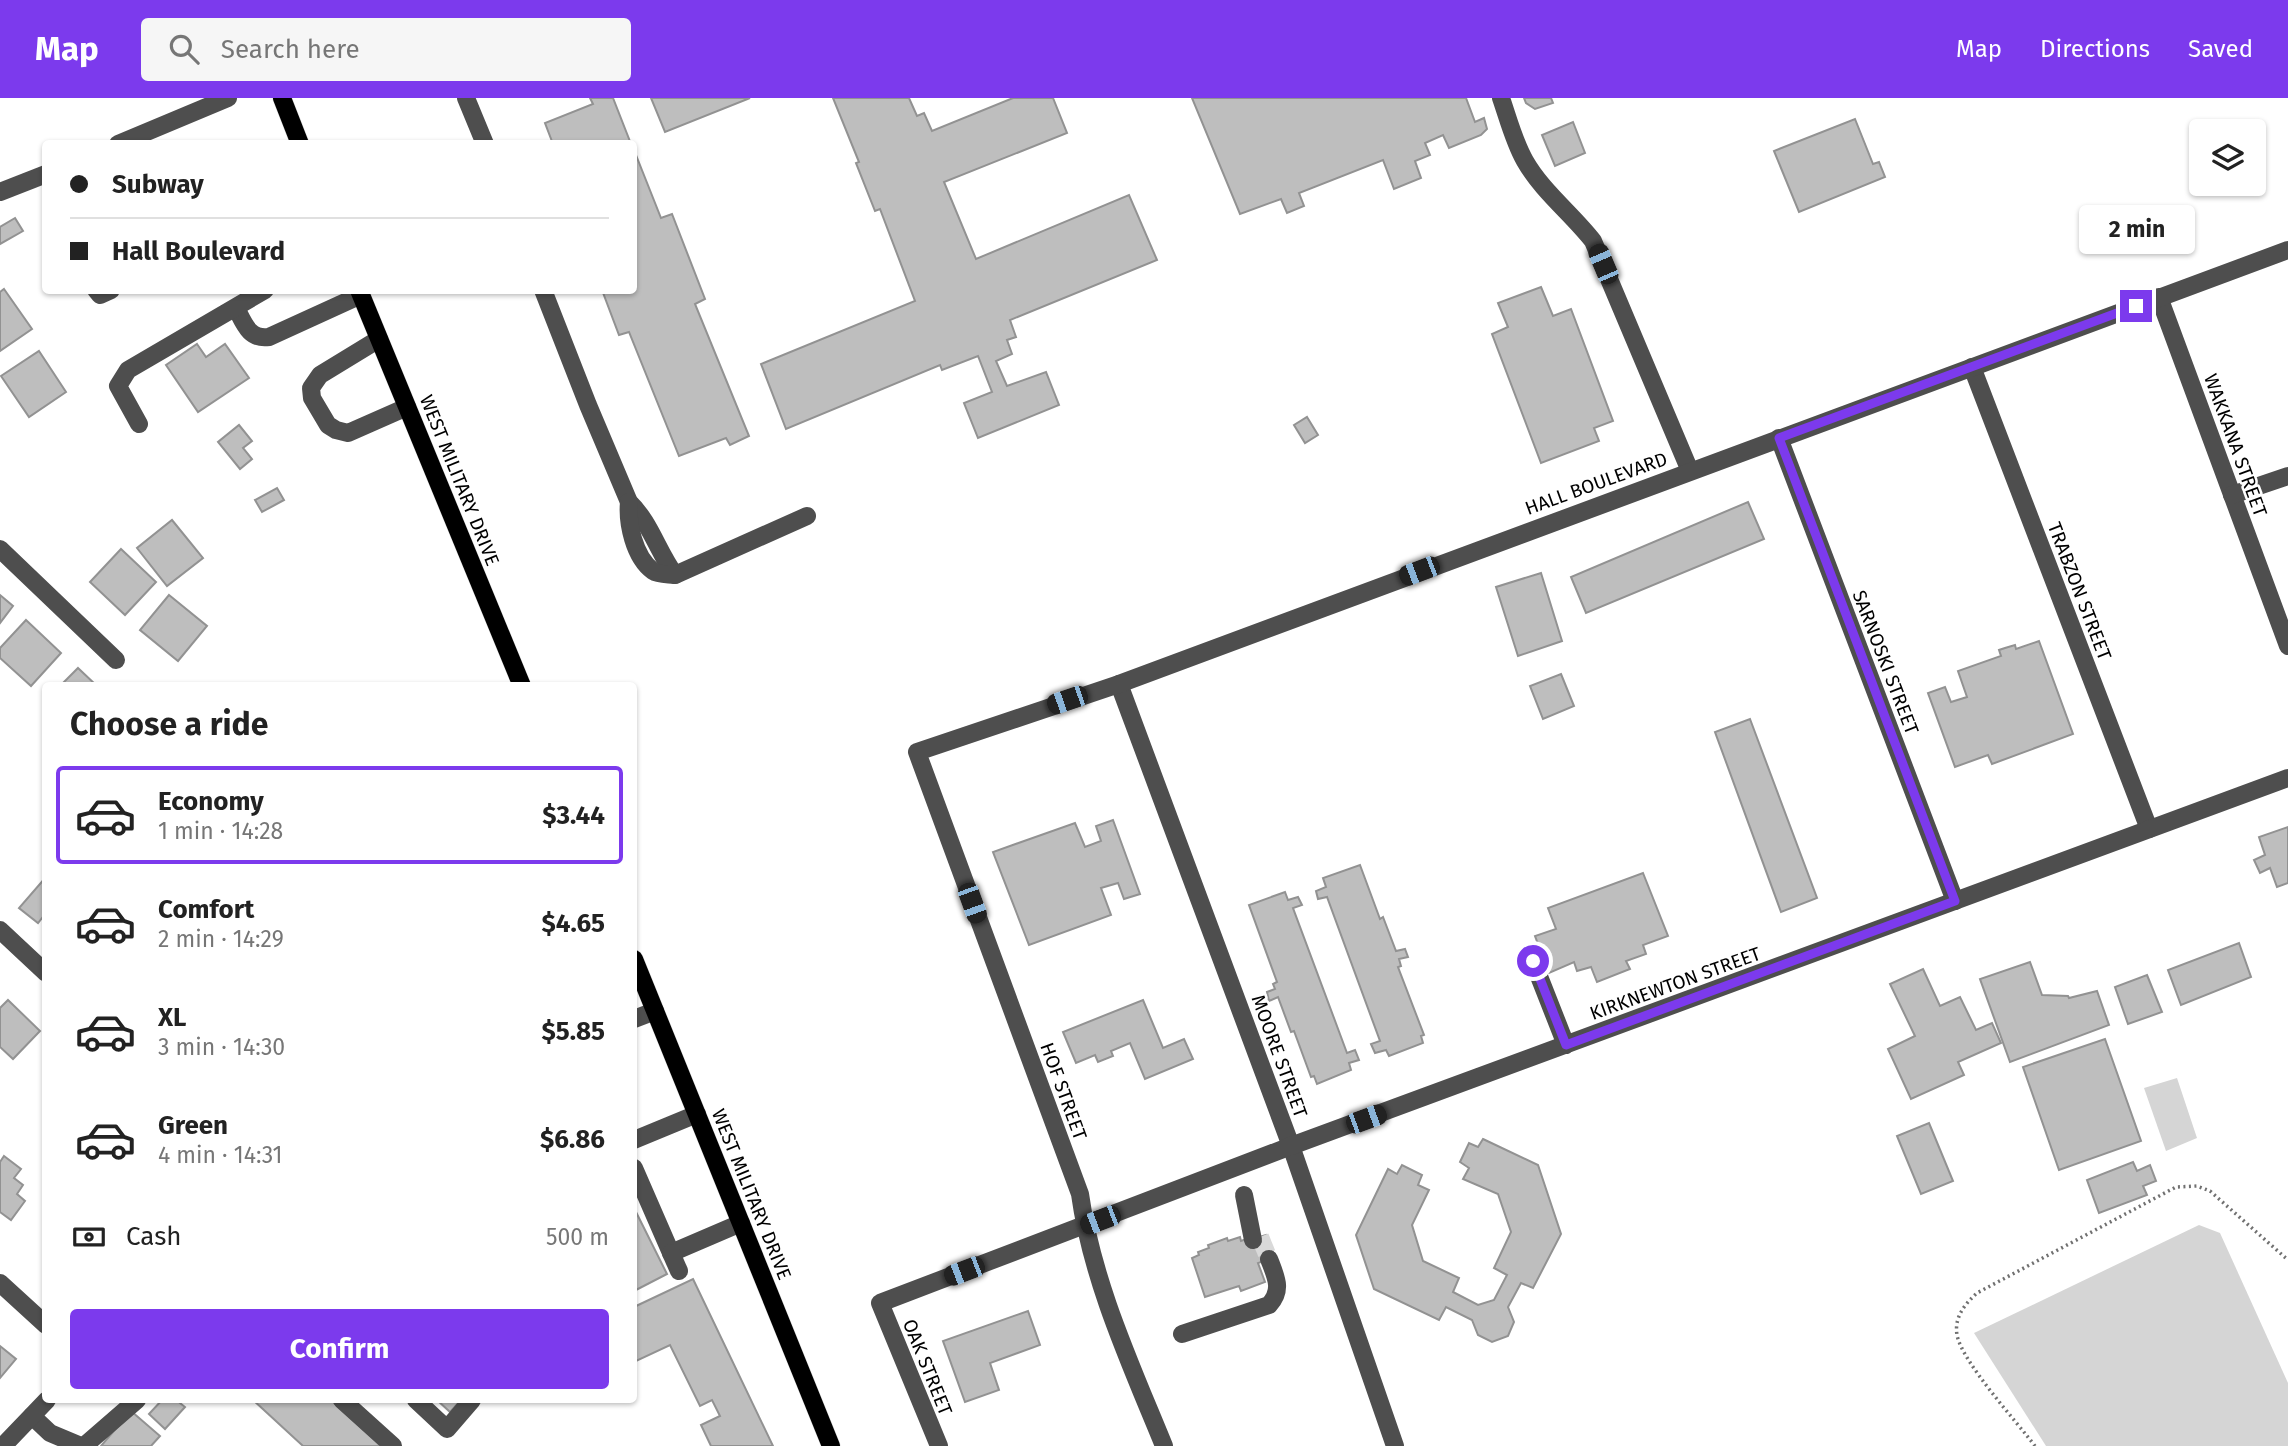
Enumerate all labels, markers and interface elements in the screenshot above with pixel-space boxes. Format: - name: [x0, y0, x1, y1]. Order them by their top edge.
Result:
- search box: [141, 18, 631, 81]
- text: Map: [35, 29, 99, 69]
- icon: search: [165, 30, 203, 68]
- text: Search here: [221, 34, 360, 65]
- text: Map: [1956, 35, 2002, 63]
- text: Directions: [2040, 35, 2150, 63]
- text: Saved: [2188, 35, 2253, 63]
- map controls: [2189, 119, 2266, 196]
- button: layers: [2189, 119, 2266, 196]
- text: Subway: [112, 169, 204, 200]
- callout: 2 min: [2078, 204, 2194, 254]
- text: 2 min: [2109, 215, 2165, 243]
- text: Hall Boulevard: [112, 236, 285, 267]
- car: [1586, 241, 1621, 287]
- route end: [2120, 290, 2152, 322]
- street label: WAKKANA STREET: [2199, 371, 2272, 520]
- street label: WEST MILITARY DRIVE: [415, 391, 504, 569]
- street label: HALL BOULEVARD: [1522, 447, 1670, 520]
- street label: TRABZON STREET: [2043, 519, 2116, 663]
- car: [1396, 554, 1443, 588]
- street label: SARNOSKI STREET: [1847, 587, 1924, 738]
- car: [1044, 683, 1091, 717]
- text: Choose a ride: [70, 705, 268, 743]
- icon: car: [74, 784, 137, 847]
- text: Economy: [158, 786, 264, 817]
- text: $3.44: [542, 800, 605, 831]
- text: 1 min · 14:28: [158, 817, 283, 845]
- car: [955, 880, 990, 926]
- icon: car: [74, 892, 137, 955]
- text: Comfort: [158, 894, 254, 925]
- text: $4.65: [542, 908, 605, 939]
- text: 2 min · 14:29: [158, 925, 284, 953]
- street label: KIRKNEWTON STREET: [1587, 942, 1764, 1025]
- route start: [1517, 945, 1549, 977]
- street label: MOORE STREET: [1247, 992, 1312, 1121]
- icon: car: [74, 1000, 137, 1063]
- text: XL: [158, 1002, 186, 1033]
- text: $5.85: [542, 1016, 605, 1047]
- text: 3 min · 14:30: [158, 1033, 285, 1061]
- street label: HOF STREET: [1035, 1039, 1092, 1143]
- car: [1343, 1102, 1390, 1136]
- street label: WEST MILITARY DRIVE: [707, 1105, 796, 1283]
- icon: car: [74, 1108, 137, 1171]
- text: Green: [158, 1110, 228, 1141]
- text: $6.86: [540, 1124, 605, 1155]
- text: 4 min · 14:31: [158, 1141, 283, 1169]
- car: [1077, 1203, 1124, 1237]
- icon: cash: [70, 1218, 108, 1256]
- text: Cash: [126, 1221, 182, 1252]
- text: 500 m: [546, 1223, 609, 1251]
- car: [941, 1254, 988, 1288]
- button: Confirm: [70, 1309, 609, 1389]
- street label: OAK STREET: [898, 1316, 957, 1419]

